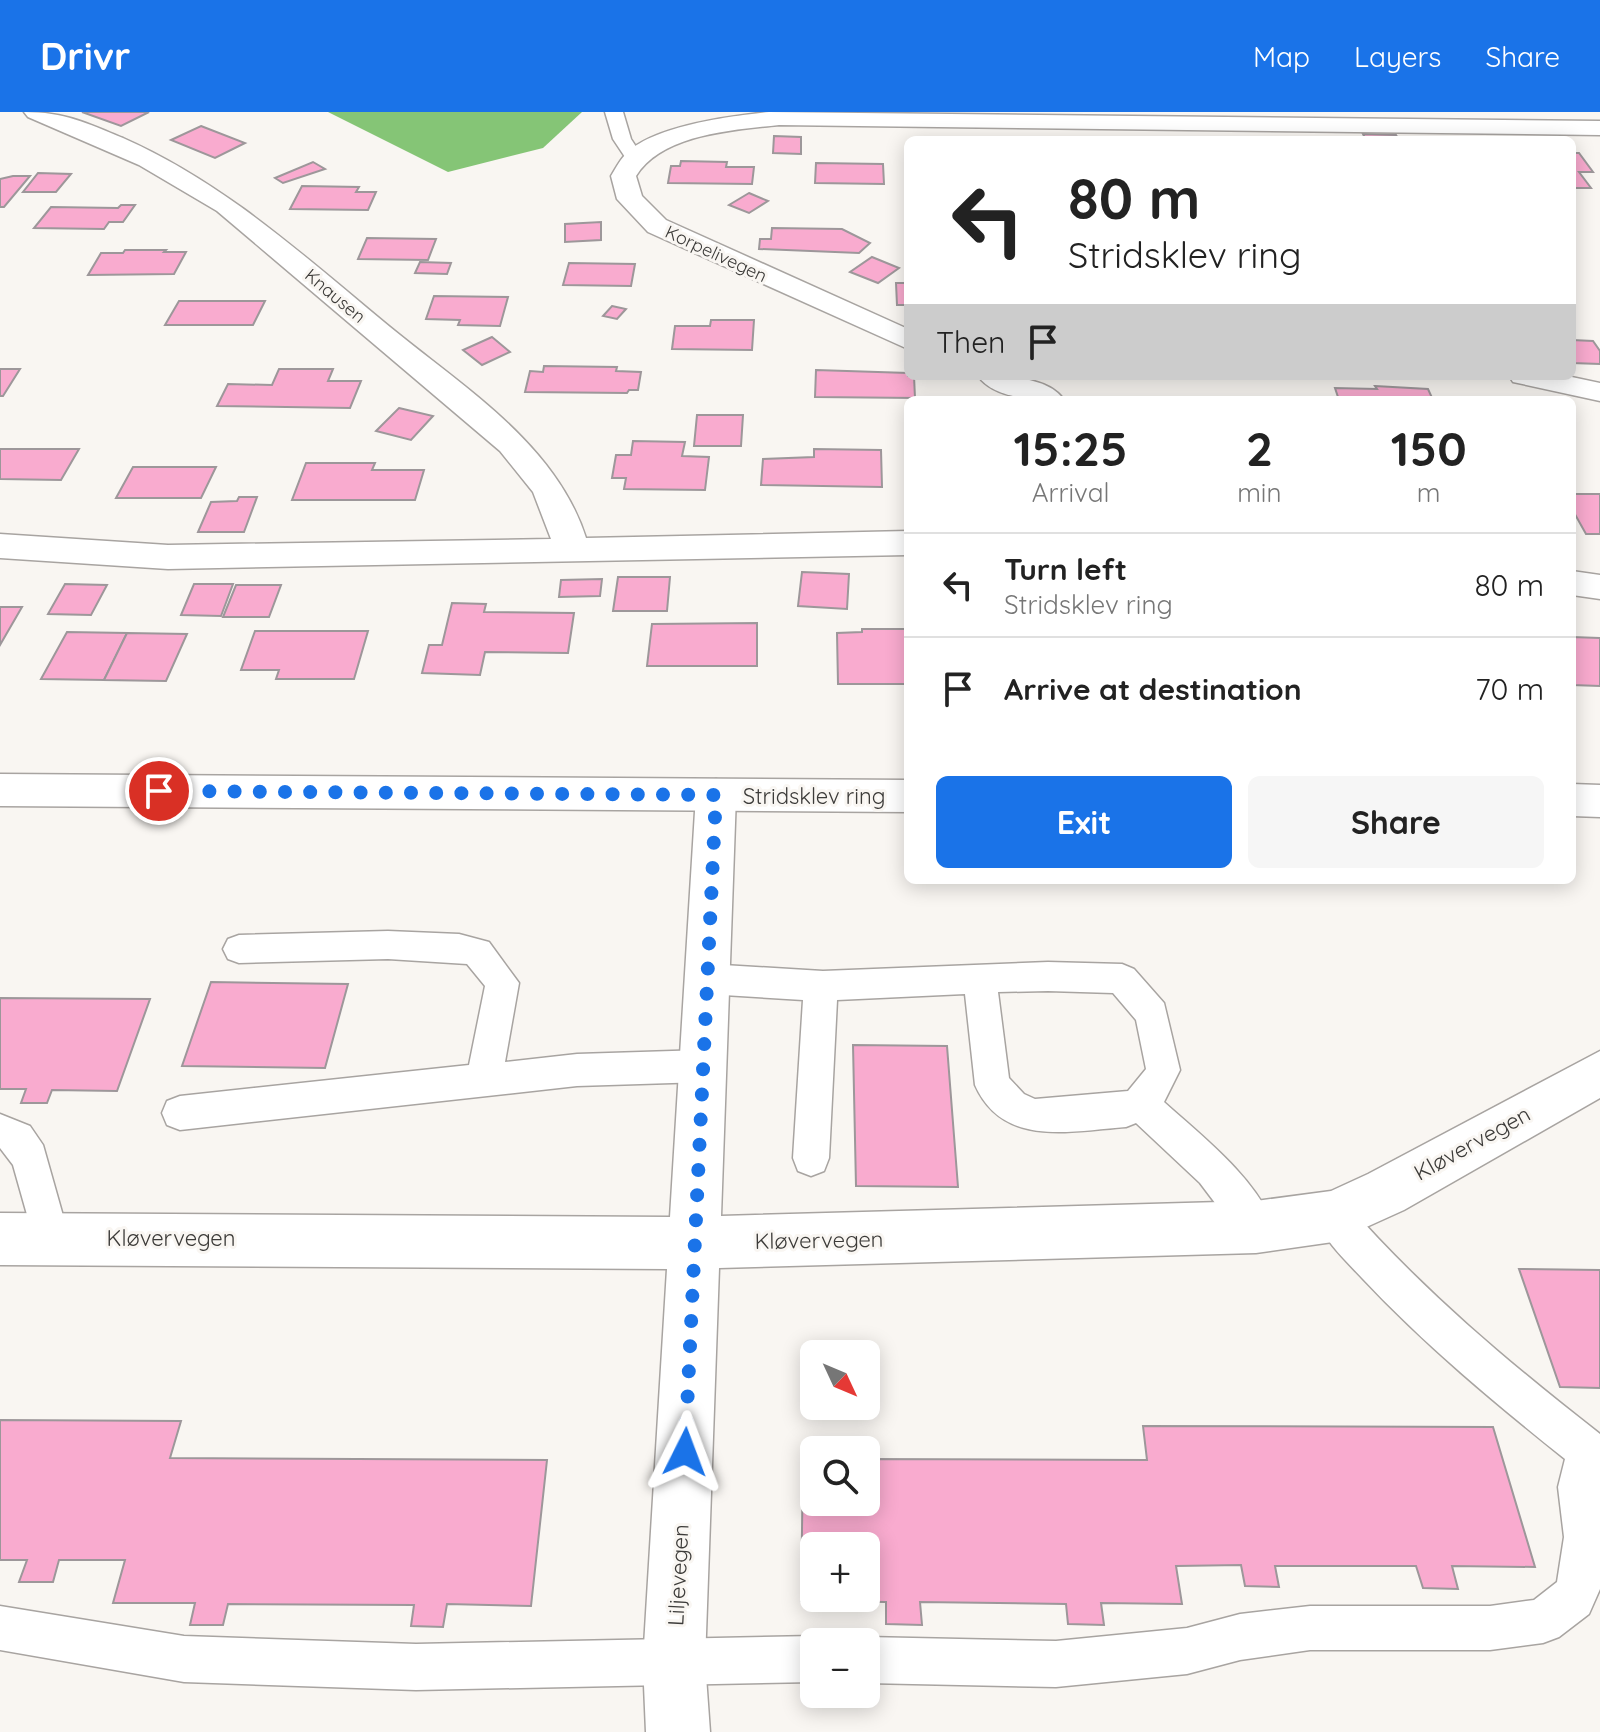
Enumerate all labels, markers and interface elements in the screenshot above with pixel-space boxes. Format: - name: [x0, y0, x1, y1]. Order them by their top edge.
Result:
- text: Drivr: [40, 32, 130, 80]
- text: Map: [1253, 39, 1310, 74]
- text: Layers: [1354, 39, 1441, 74]
- text: Share: [1485, 39, 1560, 74]
- text: 80 m: [1068, 163, 1200, 233]
- icon: left: [936, 168, 1040, 272]
- street label: Korpelivegen: [662, 220, 771, 287]
- text: Stridsklev ring: [1068, 232, 1302, 277]
- street label: Knausen: [300, 264, 370, 328]
- icon: arrive: [1021, 320, 1065, 364]
- text: Then: [936, 323, 1005, 361]
- text: 15:25: [1013, 418, 1128, 478]
- text: 2: [1246, 418, 1273, 478]
- text: 150: [1391, 418, 1467, 478]
- text: Arrival: [1032, 476, 1110, 509]
- text: min: [1237, 476, 1281, 509]
- text: m: [1417, 476, 1441, 509]
- text: Turn left: [1004, 550, 1127, 588]
- icon: left: [936, 563, 980, 607]
- text: 80 m: [1474, 566, 1544, 604]
- text: Stridsklev ring: [1004, 588, 1173, 621]
- icon: arrive: [936, 667, 980, 711]
- text: Arrive at destination: [1004, 670, 1302, 708]
- text: 70 m: [1475, 670, 1544, 708]
- pin: [125, 757, 193, 825]
- icon: arrive: [137, 769, 181, 813]
- button: Exit: [936, 776, 1232, 868]
- button: Share: [1248, 776, 1544, 868]
- street label: Stridsklev ring: [743, 782, 885, 810]
- street label: Kløvervegen: [1409, 1100, 1535, 1186]
- street label: Kløvervegen: [107, 1224, 235, 1252]
- street label: Kløvervegen: [754, 1225, 884, 1255]
- north arrow: [800, 1340, 880, 1420]
- map controls: [800, 1340, 880, 1708]
- position arrow: [643, 1410, 727, 1494]
- button: search: [800, 1436, 880, 1516]
- street label: Liljevegen: [661, 1523, 695, 1627]
- button: +: [800, 1532, 880, 1612]
- button: −: [800, 1628, 880, 1708]

